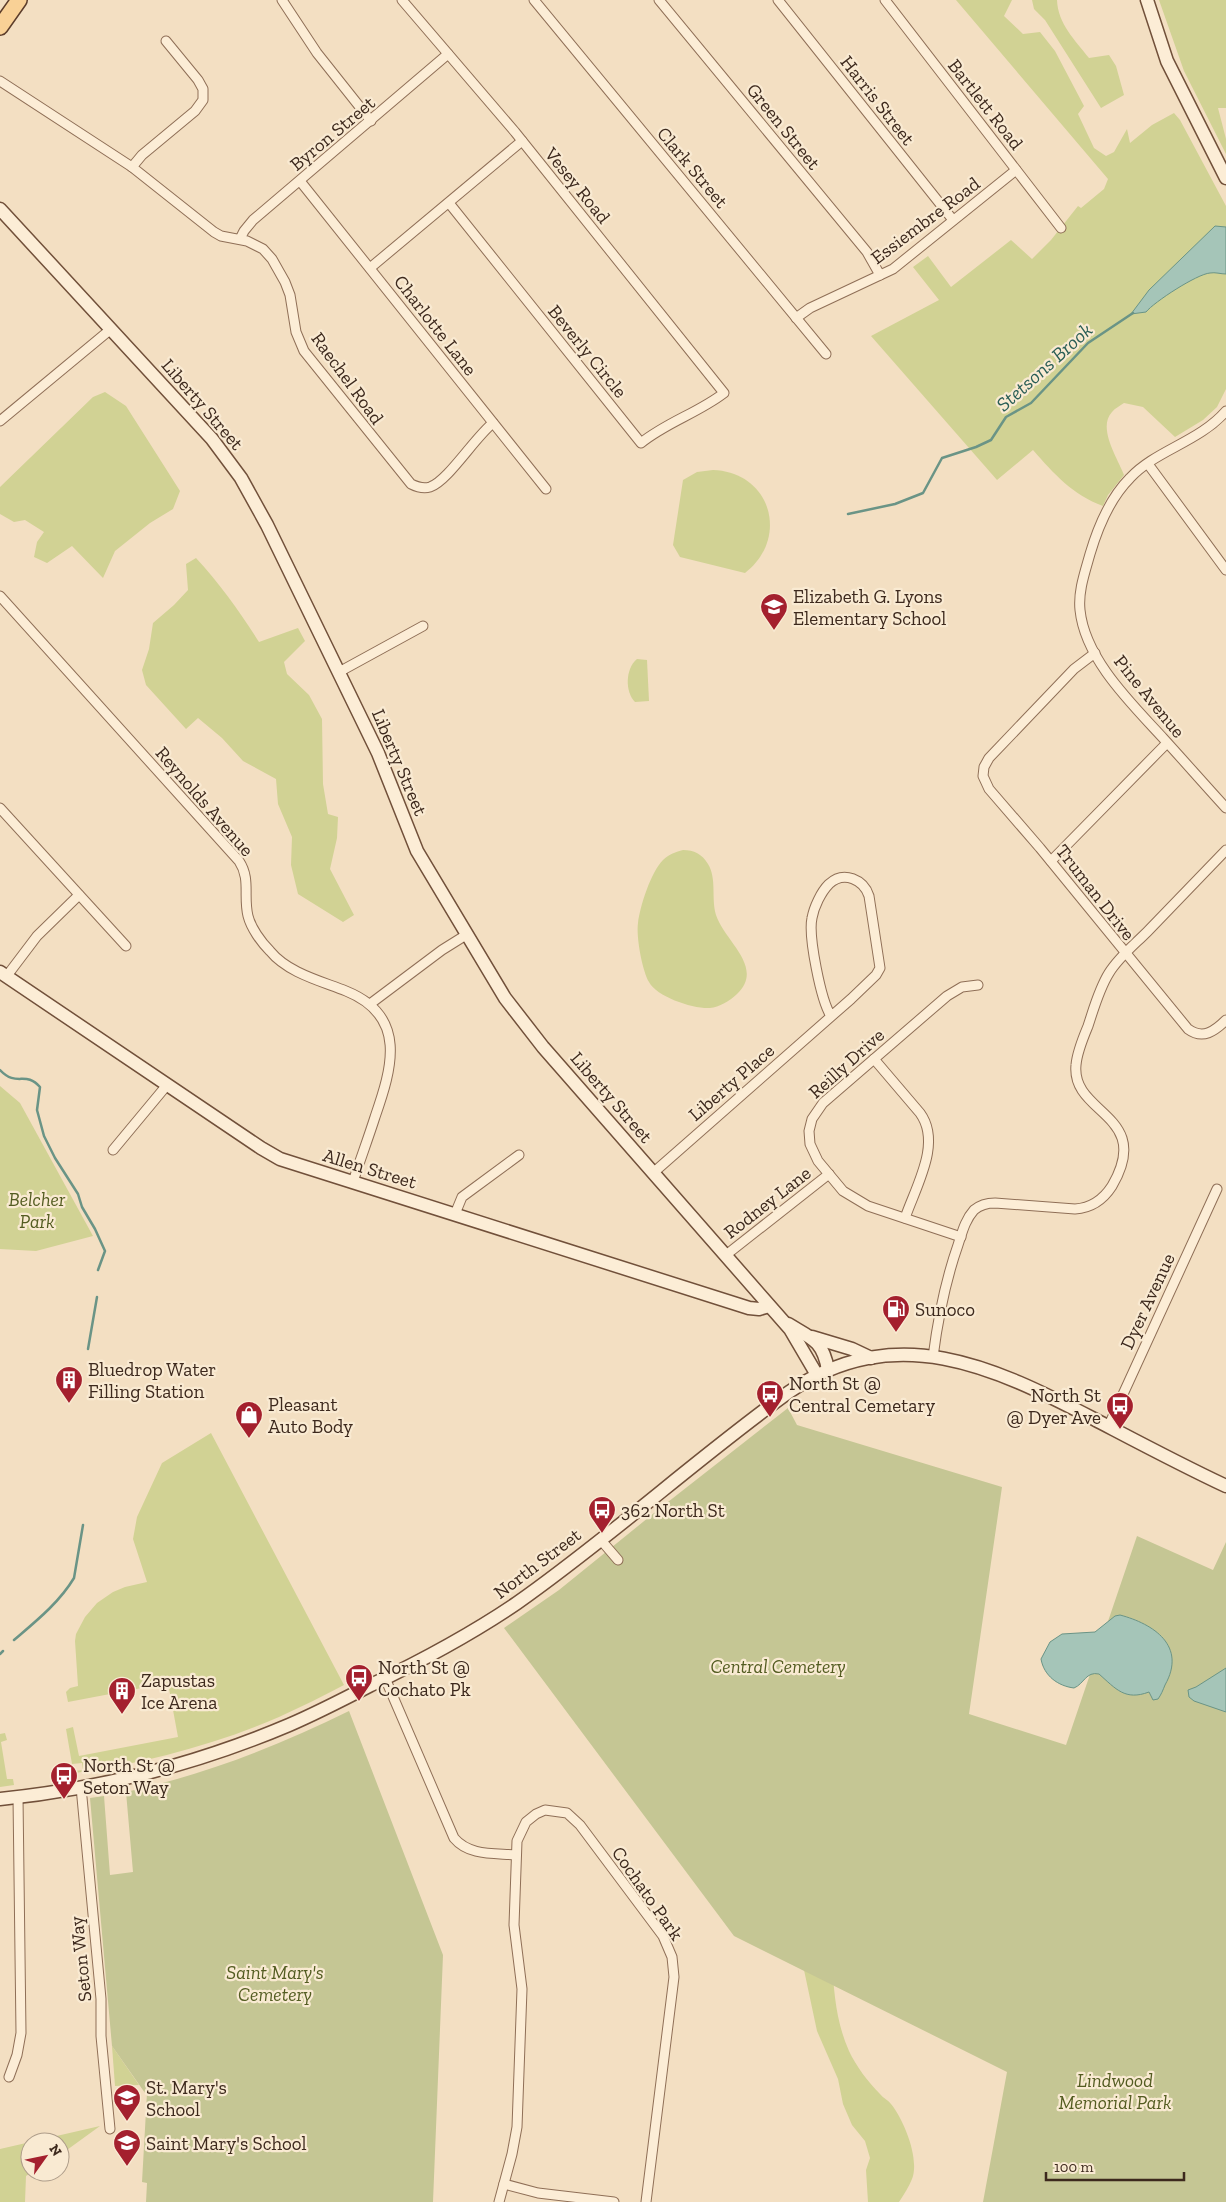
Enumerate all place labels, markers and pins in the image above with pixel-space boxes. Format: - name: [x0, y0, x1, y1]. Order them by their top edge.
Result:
- place label: Elizabeth G. Lyons Elementary School: [793, 585, 946, 630]
- school or university icon: Elizabeth G. Lyons Elementary School: [759, 592, 789, 631]
- fuel station icon: Sunoco: [881, 1294, 911, 1333]
- place label: Sunoco: [915, 1298, 975, 1321]
- place label: Bluedrop Water Filling Station: [88, 1358, 216, 1403]
- building icon: Bluedrop Water Filling Station: [54, 1365, 84, 1404]
- place label: North St @ Central Cemetary: [789, 1372, 935, 1417]
- bus stop icon: North St @ Central Cemetary: [755, 1379, 785, 1418]
- place label: North St @ Dyer Ave: [1007, 1384, 1101, 1429]
- bus stop icon: North St @ Dyer Ave: [1105, 1391, 1135, 1430]
- place label: Pleasant Auto Body: [268, 1393, 353, 1438]
- shop icon: Pleasant Auto Body: [234, 1400, 264, 1439]
- bus stop icon: 362 North St: [587, 1495, 617, 1534]
- place label: 362 North St: [621, 1499, 725, 1522]
- place label: North St @ Cochato Pk: [378, 1656, 471, 1701]
- bus stop icon: North St @ Cochato Pk: [344, 1663, 374, 1702]
- place label: Zapustas Ice Arena: [141, 1669, 217, 1714]
- building icon: Zapustas Ice Arena: [107, 1676, 137, 1715]
- place label: North St @ Seton Way: [83, 1754, 175, 1799]
- bus stop icon: North St @ Seton Way: [49, 1761, 79, 1800]
- place label: St. Mary's School: [146, 2076, 227, 2121]
- school or university icon: St. Mary's School: [112, 2083, 142, 2122]
- school or university icon: Saint Mary's School: [112, 2128, 142, 2167]
- place label: Saint Mary's School: [146, 2132, 307, 2155]

